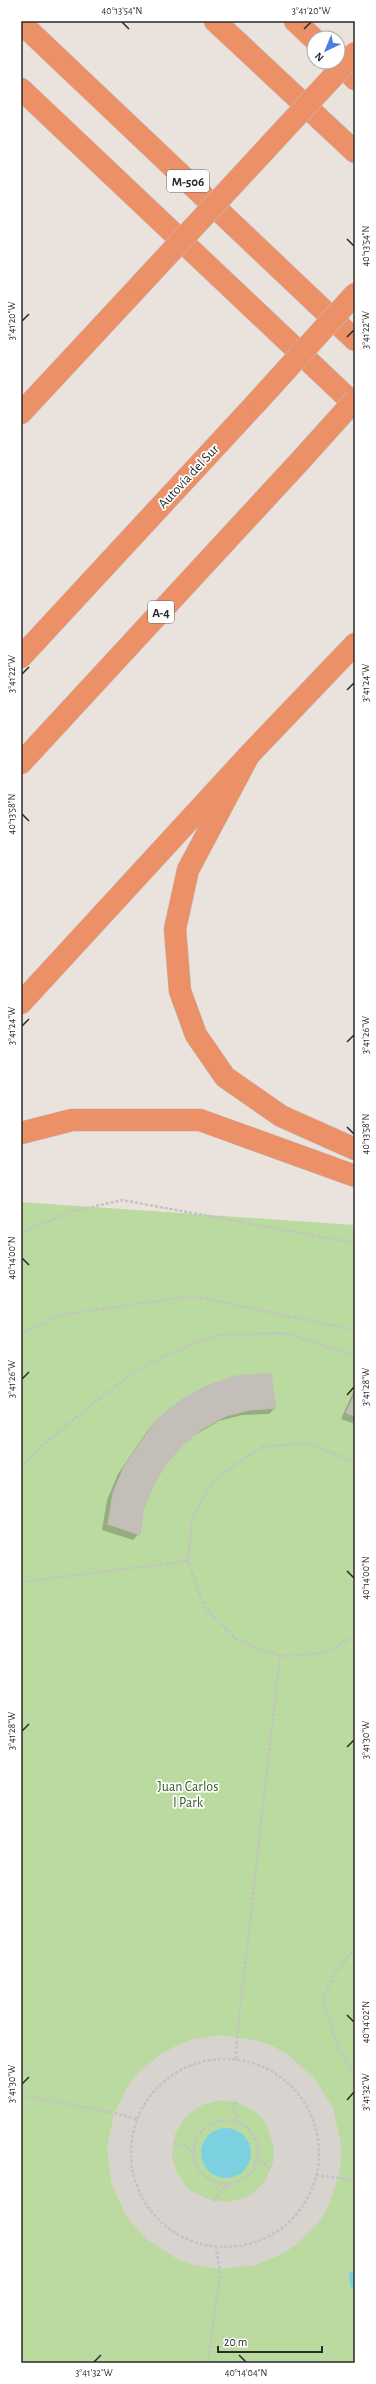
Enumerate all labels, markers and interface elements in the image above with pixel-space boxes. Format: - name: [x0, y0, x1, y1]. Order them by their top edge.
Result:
- text: 40°13'54"N: [102, 6, 142, 16]
- text: 3°41'20"W: [292, 6, 330, 16]
- north arrow: [306, 30, 346, 70]
- text: N: [313, 50, 326, 63]
- road number: M-506: [167, 170, 209, 192]
- text: 40°13'54"N: [361, 226, 371, 266]
- text: 3°41'20"W: [7, 302, 17, 340]
- text: 3°41'22"W: [361, 311, 371, 349]
- street label: Autovía del Sur: [156, 442, 222, 511]
- road number: A-4: [148, 601, 174, 623]
- text: 3°41'22"W: [7, 655, 17, 693]
- text: 3°41'24"W: [361, 664, 371, 702]
- text: 40°13'58"N: [7, 794, 17, 834]
- text: 3°41'24"W: [7, 1007, 17, 1045]
- text: 3°41'26"W: [361, 1016, 371, 1054]
- text: 40°13'58"N: [361, 1114, 371, 1154]
- text: 40°14'00"N: [7, 1236, 17, 1280]
- text: 3°41'26"W: [7, 1360, 17, 1398]
- text: 3°41'28"W: [361, 1368, 371, 1406]
- text: 40°14'00"N: [361, 1556, 371, 1600]
- text: 3°41'28"W: [7, 1712, 17, 1750]
- text: 3°41'30"W: [361, 1721, 371, 1759]
- park label: Juan Carlos I Park: [158, 1780, 218, 1810]
- text: 40°14'02"N: [361, 2001, 371, 2043]
- text: 3°41'30"W: [7, 2065, 17, 2103]
- text: 3°41'32"W: [361, 2073, 371, 2111]
- scale bar: [218, 2328, 322, 2354]
- text: 20 m: [224, 2336, 247, 2348]
- text: 3°41'32"W: [75, 2368, 113, 2378]
- text: 40°14'04"N: [225, 2368, 267, 2378]

